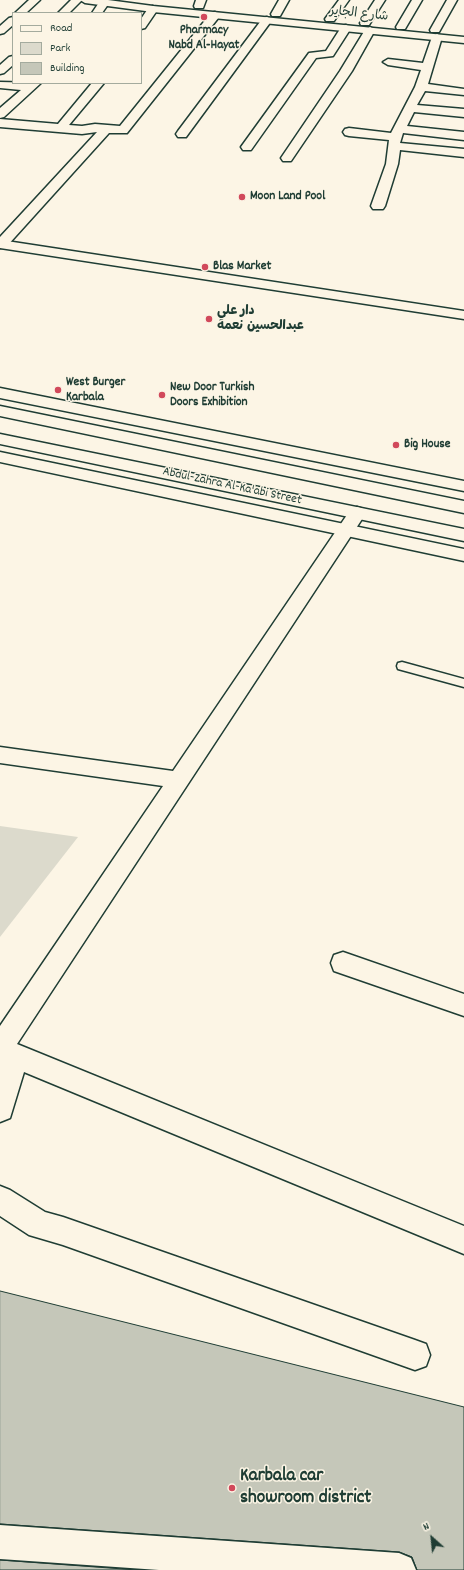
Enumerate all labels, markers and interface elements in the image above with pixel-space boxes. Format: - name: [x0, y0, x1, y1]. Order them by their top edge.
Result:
- street label: شارع الجاير: [329, 4, 389, 26]
- legend: [12, 12, 142, 84]
- marker: Pharmacy Nabd Al-Hayat: [199, 12, 209, 22]
- text: Road: [50, 20, 72, 37]
- place label: Pharmacy Nabd Al-Hayat: [169, 23, 239, 54]
- text: Park: [50, 40, 70, 57]
- text: Building: [50, 60, 85, 77]
- place label: Moon Land Pool: [250, 189, 325, 205]
- marker: Moon Land Pool: [237, 192, 247, 202]
- place label: Blas Market: [213, 259, 271, 275]
- marker: Blas Market: [200, 262, 210, 272]
- place label: دار علي عبدالحسين نعمه: [217, 304, 304, 335]
- marker: دار علي عبدالحسين نعمه: [204, 314, 214, 324]
- place label: West Burger Karbala: [66, 375, 125, 406]
- place label: New Door Turkish Doors Exhibition: [170, 380, 254, 411]
- marker: West Burger Karbala: [53, 385, 63, 395]
- marker: New Door Turkish Doors Exhibition: [157, 390, 167, 400]
- place label: Big House: [404, 437, 450, 453]
- marker: Big House: [391, 440, 401, 450]
- street label: Abdul-Zahra Al-Ka'abi Street: [161, 465, 303, 509]
- place label: Karbala car showroom district: [240, 1466, 371, 1510]
- marker: Karbala car showroom district: [227, 1483, 237, 1493]
- north arrow: [412, 1518, 452, 1558]
- text: N: [420, 1519, 433, 1536]

